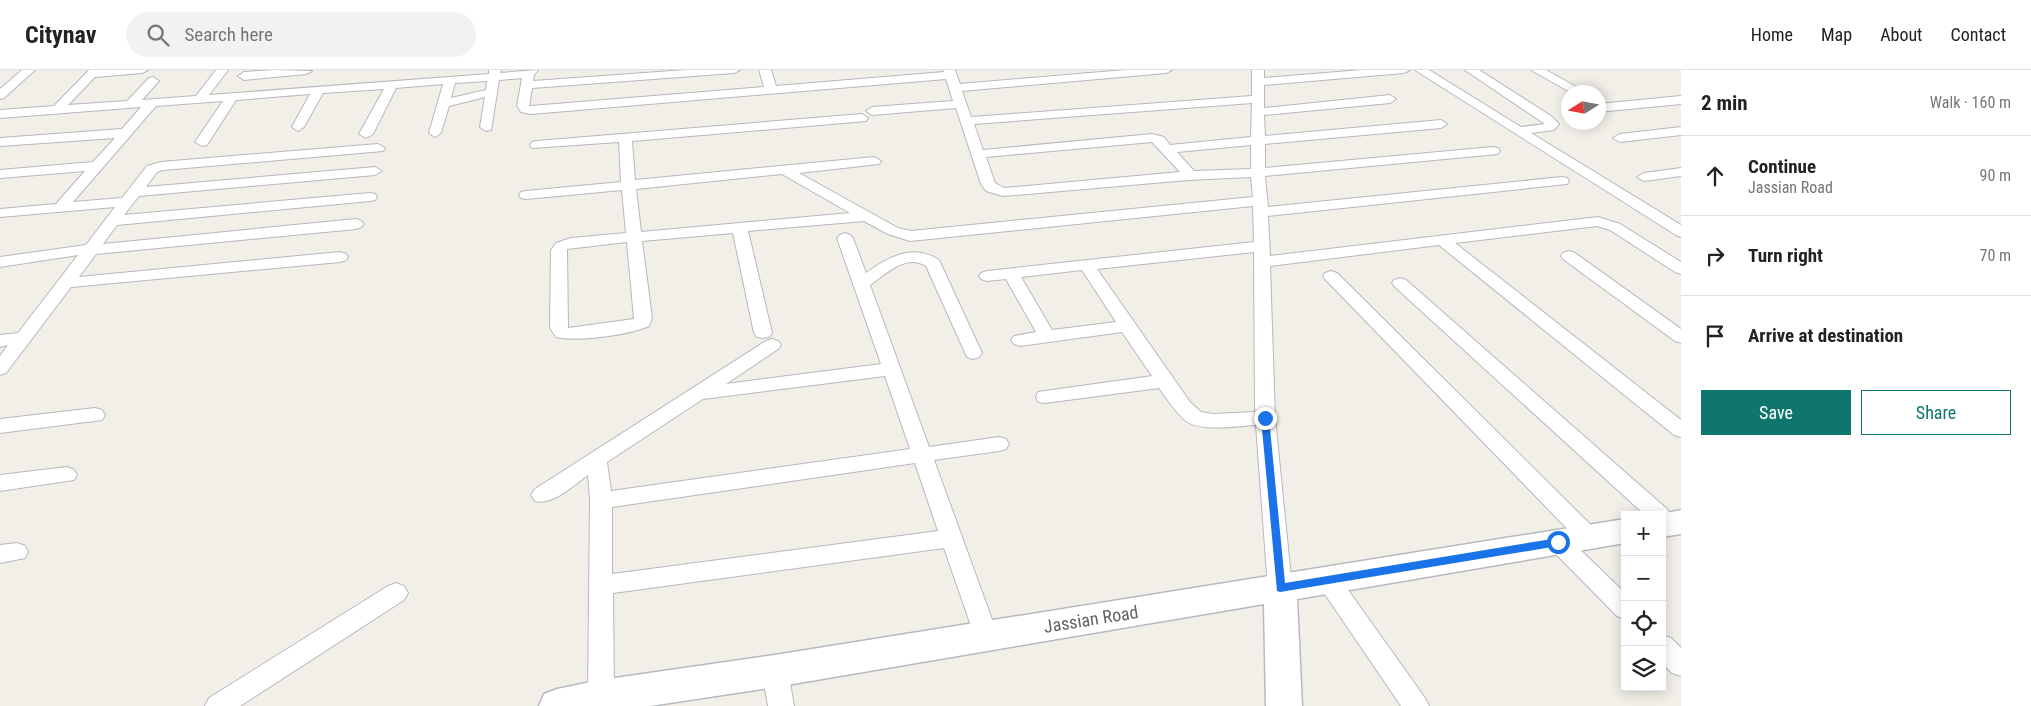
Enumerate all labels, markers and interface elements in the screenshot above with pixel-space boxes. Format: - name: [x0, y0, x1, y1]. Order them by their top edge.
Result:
- search box: [126, 12, 476, 57]
- text: Citynav: [25, 21, 96, 49]
- icon: search: [144, 21, 172, 49]
- text: Search here: [184, 23, 273, 46]
- text: Home: [1751, 24, 1793, 45]
- text: Map: [1821, 24, 1852, 45]
- text: About: [1880, 24, 1922, 45]
- text: Contact: [1950, 24, 2006, 45]
- north arrow: [1561, 85, 1606, 130]
- text: 2 min: [1701, 91, 1748, 115]
- text: Walk · 160 m: [1930, 93, 2011, 112]
- text: Continue: [1748, 155, 1816, 178]
- icon: ahead: [1701, 162, 1729, 190]
- text: 90 m: [1979, 166, 2011, 185]
- text: Jassian Road: [1748, 178, 1833, 197]
- icon: right: [1701, 242, 1729, 270]
- text: Turn right: [1748, 244, 1823, 267]
- text: 70 m: [1979, 246, 2011, 265]
- icon: arrive: [1701, 322, 1729, 350]
- text: Arrive at destination: [1748, 324, 1903, 347]
- button: Save: [1701, 390, 1851, 435]
- button: Share: [1861, 390, 2011, 435]
- route end: [1254, 407, 1277, 430]
- map controls: [1621, 511, 1666, 691]
- button: +: [1621, 511, 1666, 556]
- route start: [1547, 531, 1570, 554]
- button: −: [1621, 556, 1666, 601]
- street label: Jassian Road: [1042, 601, 1140, 637]
- button: locate: [1621, 601, 1666, 646]
- button: layers: [1621, 646, 1666, 691]

